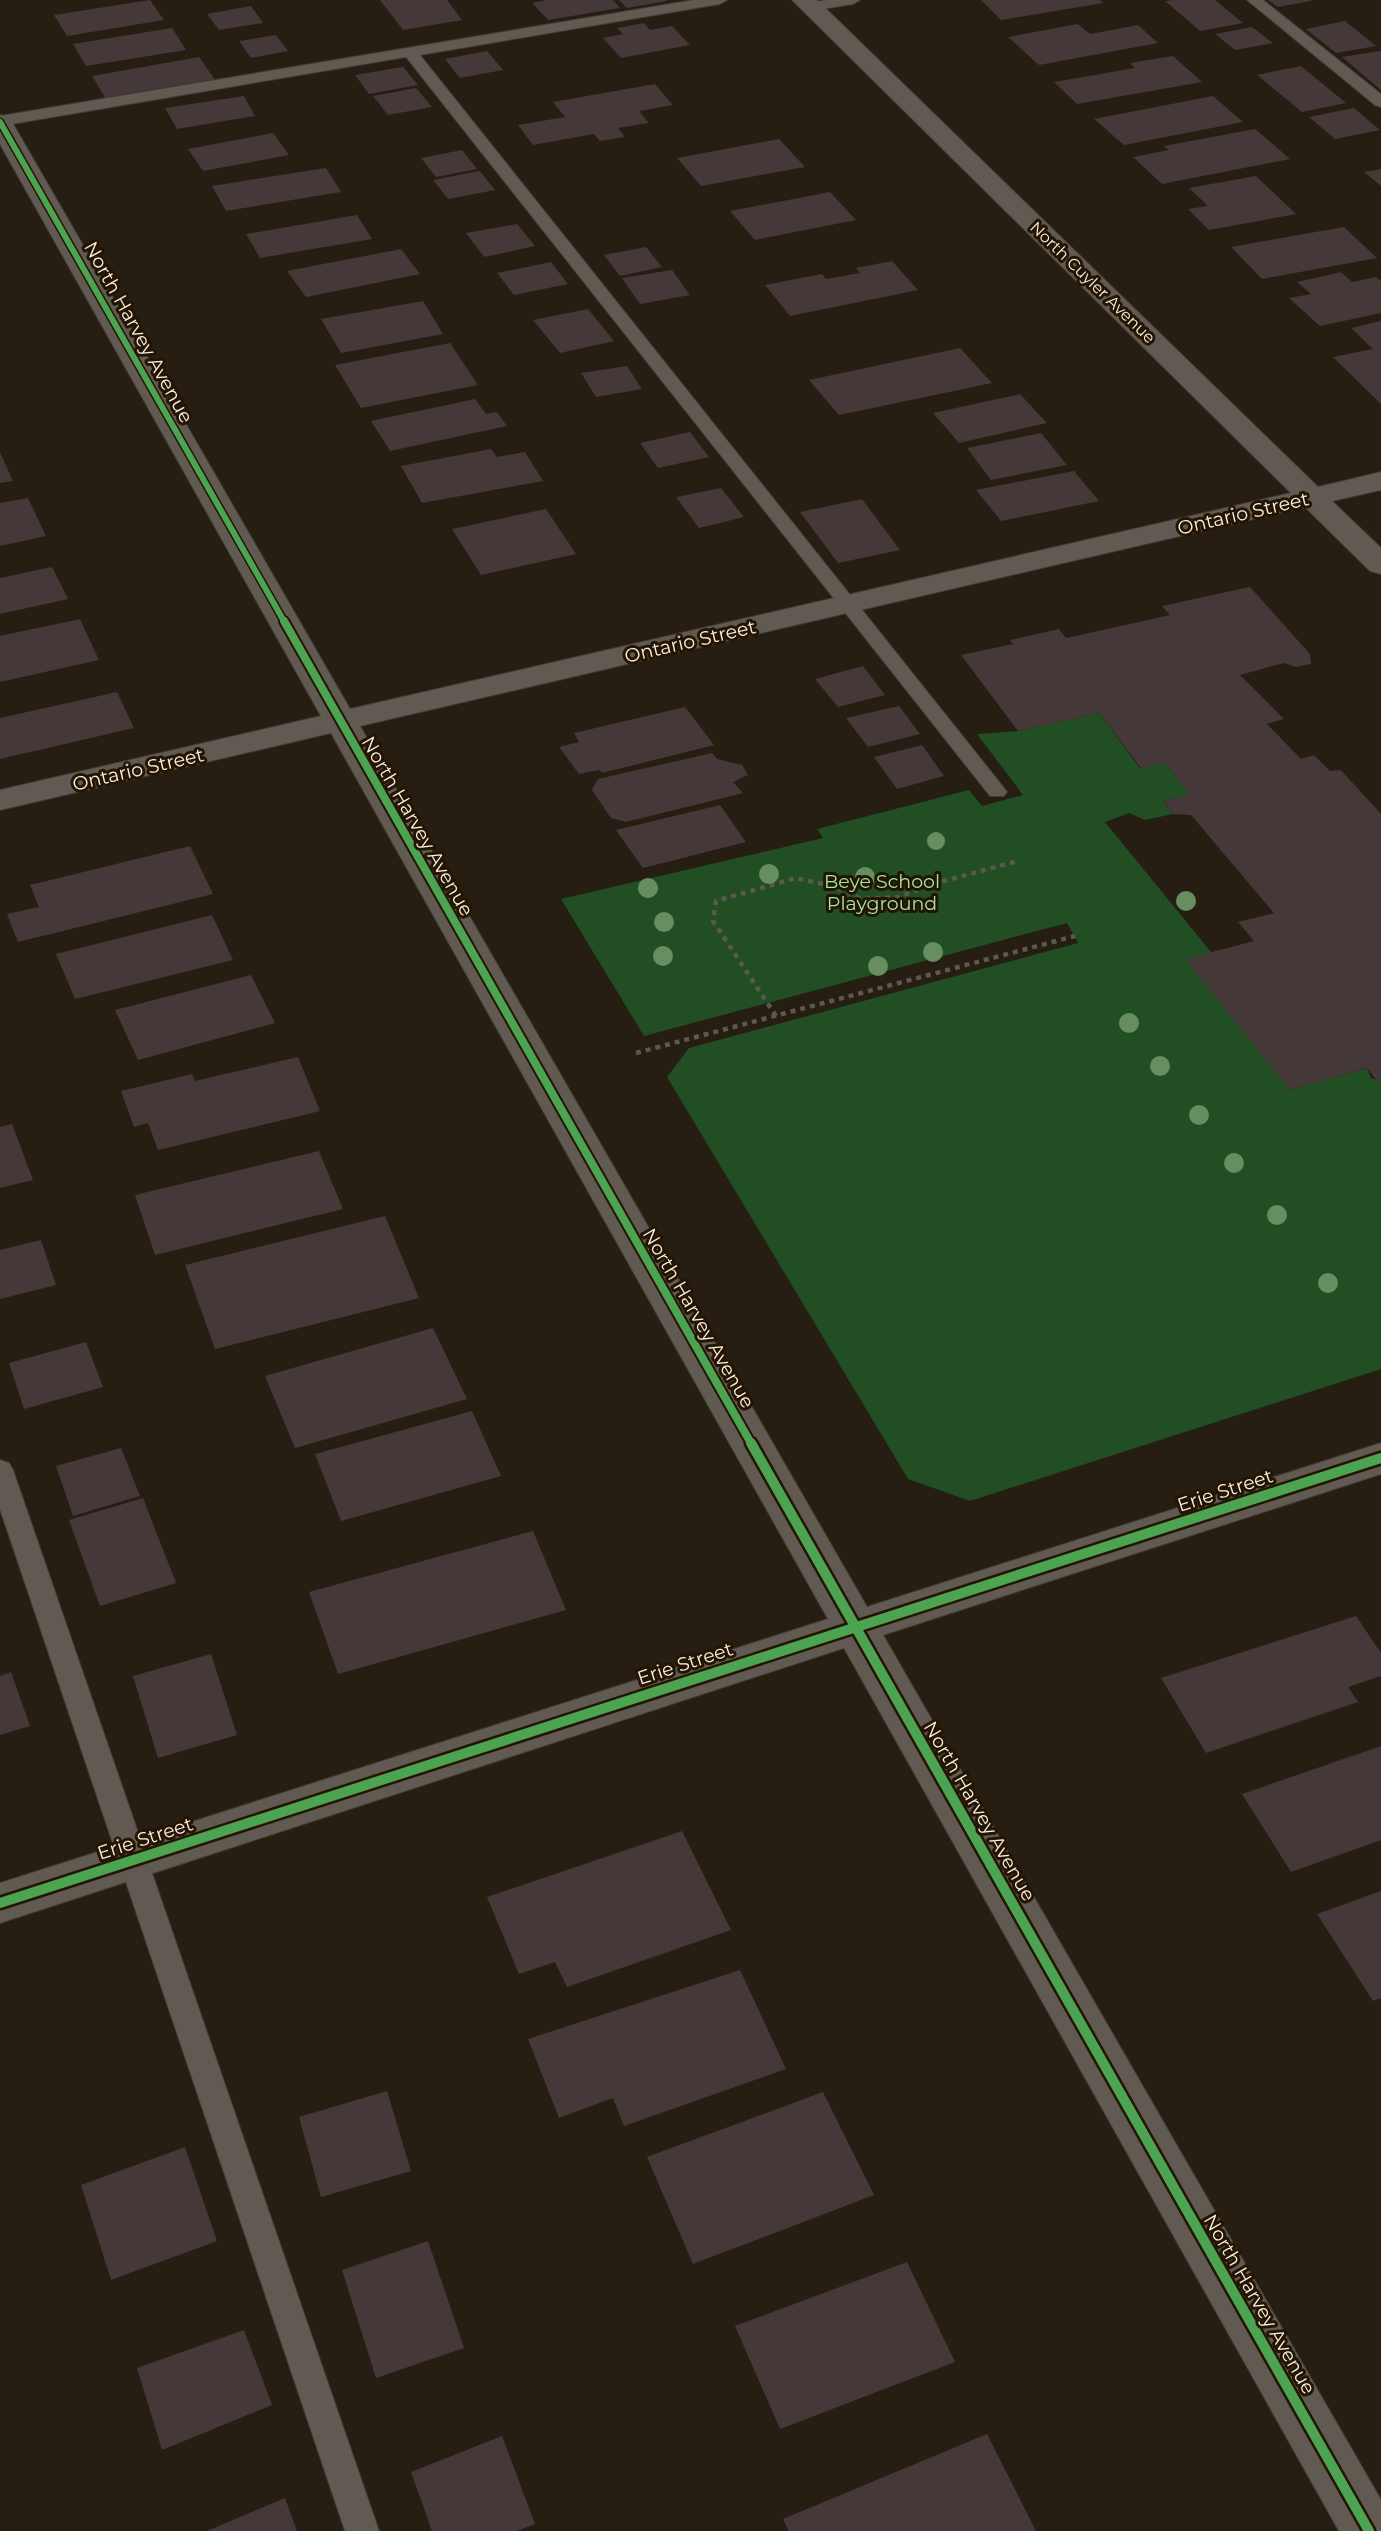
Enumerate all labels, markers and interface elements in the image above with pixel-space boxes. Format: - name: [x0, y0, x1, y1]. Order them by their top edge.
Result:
- street label: North Cuyler Avenue: [1026, 218, 1159, 347]
- street label: North Harvey Avenue: [79, 238, 198, 427]
- street label: Ontario Street: [1175, 487, 1311, 540]
- street label: Ontario Street: [622, 615, 758, 668]
- street label: North Harvey Avenue: [357, 732, 478, 920]
- street label: Ontario Street: [70, 743, 206, 796]
- park label: Beye School Playground: [824, 870, 940, 915]
- street label: North Harvey Avenue: [638, 1224, 759, 1412]
- street label: Erie Street: [1174, 1464, 1276, 1517]
- street label: Erie Street: [634, 1637, 736, 1690]
- street label: North Harvey Avenue: [919, 1717, 1040, 1905]
- street label: Erie Street: [94, 1812, 196, 1865]
- street label: North Harvey Avenue: [1199, 2210, 1320, 2398]

